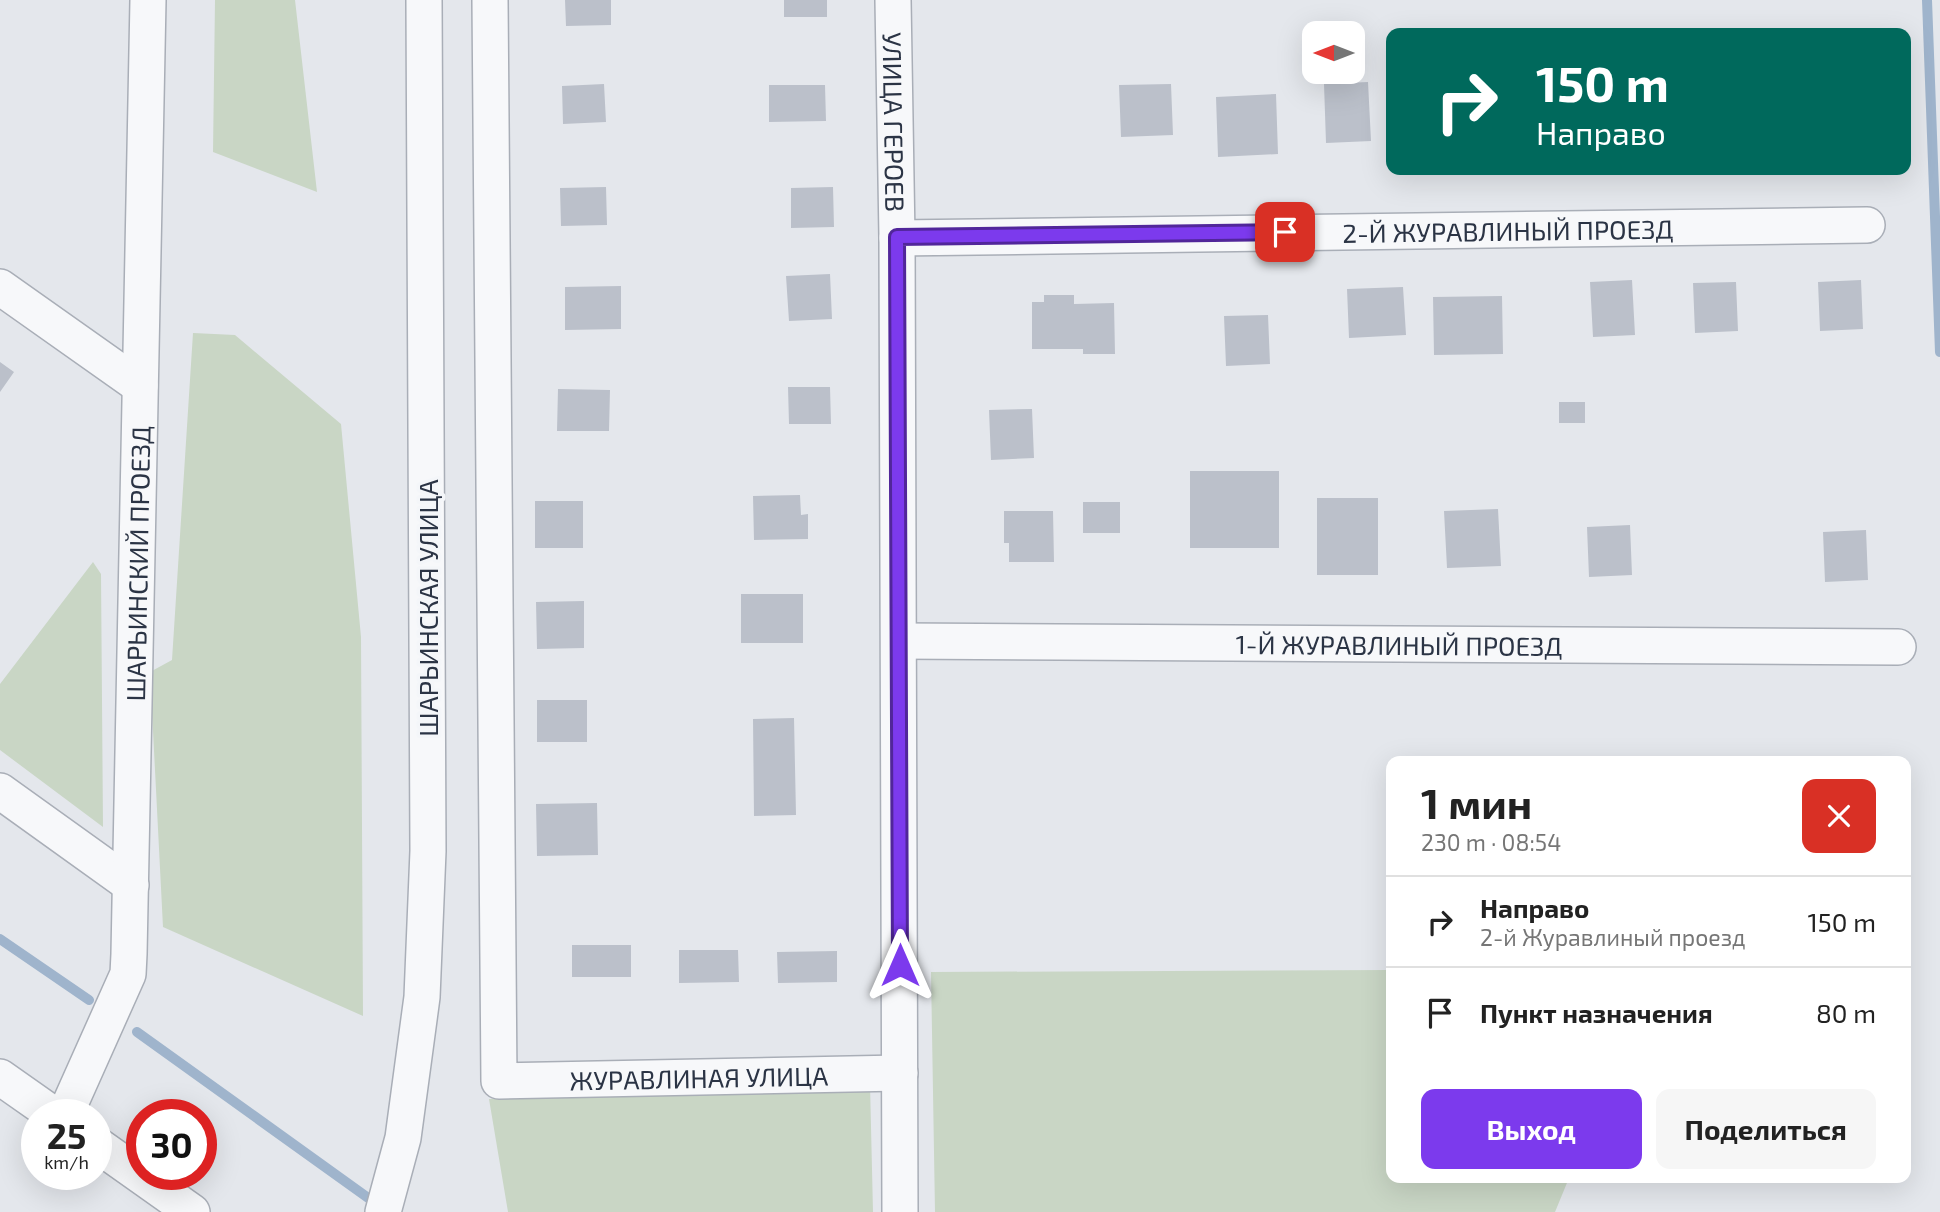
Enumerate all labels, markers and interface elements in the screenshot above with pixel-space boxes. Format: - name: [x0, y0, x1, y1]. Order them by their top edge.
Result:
- north arrow: [1302, 21, 1365, 84]
- map controls: [1302, 21, 1365, 84]
- street label: УЛИЦА ГЕРОЕВ: [878, 32, 912, 212]
- text: 150 m: [1536, 53, 1669, 112]
- icon: right: [1421, 56, 1512, 147]
- text: Направо: [1536, 113, 1666, 151]
- pin: [1255, 202, 1315, 262]
- street label: 2-Й ЖУРАВЛИНЫЙ ПРОЕЗД: [1342, 212, 1674, 248]
- icon: arrive: [1266, 213, 1304, 251]
- street label: ШАРЬИНСКИЙ ПРОЕЗД: [119, 425, 155, 702]
- street label: ШАРЬИНСКАЯ УЛИЦА: [412, 479, 443, 737]
- street label: 1-Й ЖУРАВЛИНЫЙ ПРОЕЗД: [1235, 628, 1562, 660]
- text: 1 мин: [1421, 777, 1532, 827]
- button: close: [1802, 779, 1876, 853]
- text: 230 m · 08:54: [1421, 828, 1561, 856]
- text: Направо: [1480, 892, 1589, 923]
- icon: right: [1421, 903, 1459, 941]
- text: 150 m: [1807, 906, 1876, 937]
- text: 2-й Журавлиный проезд: [1480, 923, 1746, 951]
- position arrow: [863, 928, 937, 1002]
- icon: arrive: [1421, 994, 1459, 1032]
- text: Пункт назначения: [1480, 997, 1713, 1028]
- text: 80 m: [1816, 997, 1876, 1028]
- street label: ЖУРАВЛИНАЯ УЛИЦА: [569, 1059, 829, 1095]
- button: Выход: [1421, 1089, 1642, 1169]
- button: Поделиться: [1656, 1089, 1876, 1169]
- speed limit sign: 30: [126, 1099, 217, 1190]
- text: 25: [47, 1114, 86, 1156]
- text: km/h: [44, 1151, 89, 1173]

